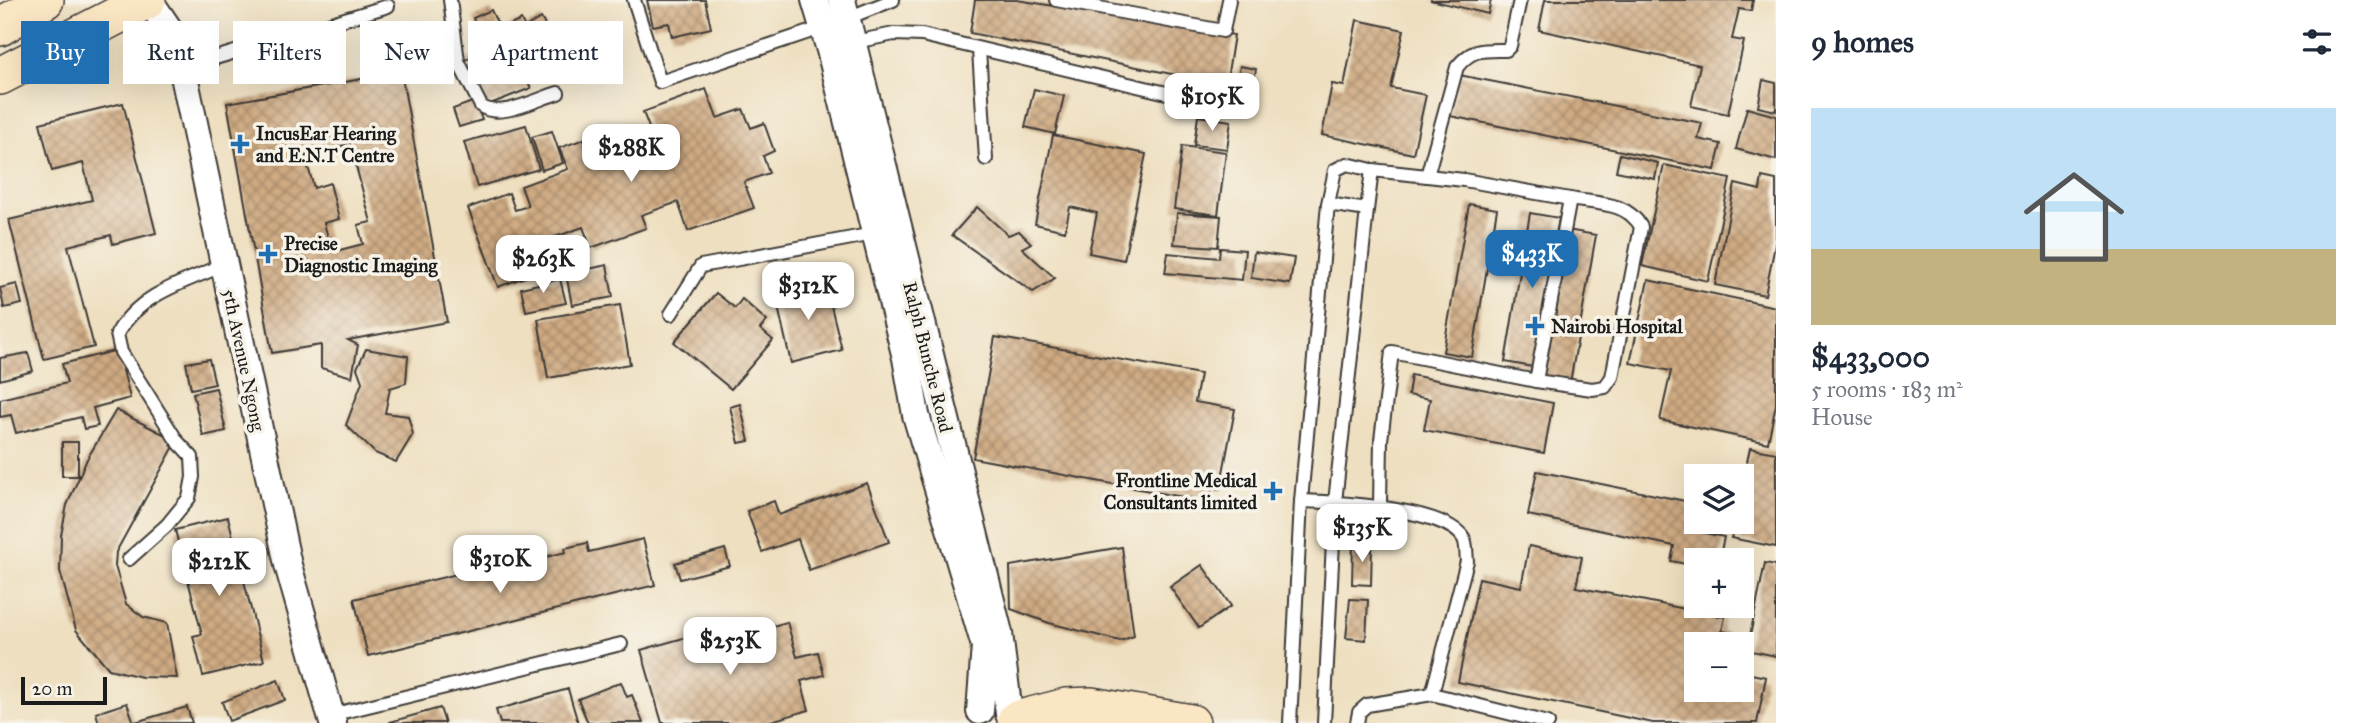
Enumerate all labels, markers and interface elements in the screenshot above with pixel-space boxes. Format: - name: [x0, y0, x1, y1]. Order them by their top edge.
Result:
- chip: Buy: [21, 21, 109, 84]
- chip: Rent: [123, 21, 219, 84]
- chip: Filters: [233, 21, 346, 84]
- chip: New: [360, 21, 454, 84]
- chip: Apartment: [468, 21, 623, 84]
- icon: filters: [2298, 23, 2336, 61]
- text: 9 homes: [1811, 24, 1914, 60]
- pin: $105K: [1163, 74, 1261, 133]
- text: $105K: [1180, 82, 1244, 110]
- place label: IncusEar Hearing and E.N.T Centre: [256, 122, 397, 167]
- pin: $288K: [582, 124, 680, 184]
- text: $288K: [598, 133, 664, 161]
- marker: IncusEar Hearing and E.N.T Centre: [230, 134, 250, 154]
- icon: home: [2011, 154, 2137, 280]
- pin: $433K: [1483, 230, 1581, 290]
- place label: Precise Diagnostic Imaging: [284, 232, 439, 278]
- pin: $263K: [494, 236, 592, 295]
- text: $433K: [1501, 239, 1563, 267]
- marker: Precise Diagnostic Imaging: [258, 244, 278, 264]
- text: $263K: [512, 244, 574, 272]
- pin: $312K: [759, 262, 857, 322]
- text: $312K: [778, 271, 838, 299]
- street label: Ralph Bunche Road: [898, 279, 958, 435]
- street label: 5th Avenue Ngong: [217, 287, 270, 434]
- place label: Nairobi Hospital: [1551, 315, 1683, 339]
- marker: Nairobi Hospital: [1525, 316, 1545, 336]
- text: $433,000: [1811, 339, 1930, 375]
- text: 5 rooms · 183 m²: [1811, 375, 1963, 403]
- text: House: [1811, 403, 1873, 431]
- map controls: [1684, 464, 1754, 702]
- button: layers: [1684, 464, 1754, 534]
- place label: Frontline Medical Consultants limited: [1104, 469, 1258, 514]
- marker: Frontline Medical Consultants limited: [1263, 481, 1283, 501]
- pin: $135K: [1313, 504, 1411, 564]
- text: $135K: [1332, 513, 1392, 541]
- pin: $310K: [451, 536, 549, 595]
- pin: $212K: [170, 538, 268, 598]
- text: $310K: [469, 544, 531, 572]
- text: $212K: [188, 547, 250, 575]
- button: +: [1684, 548, 1754, 618]
- pin: $253K: [681, 618, 779, 677]
- text: $253K: [699, 626, 761, 654]
- button: −: [1684, 632, 1754, 702]
- scale bar: [21, 674, 107, 706]
- text: 20 m: [32, 677, 73, 700]

